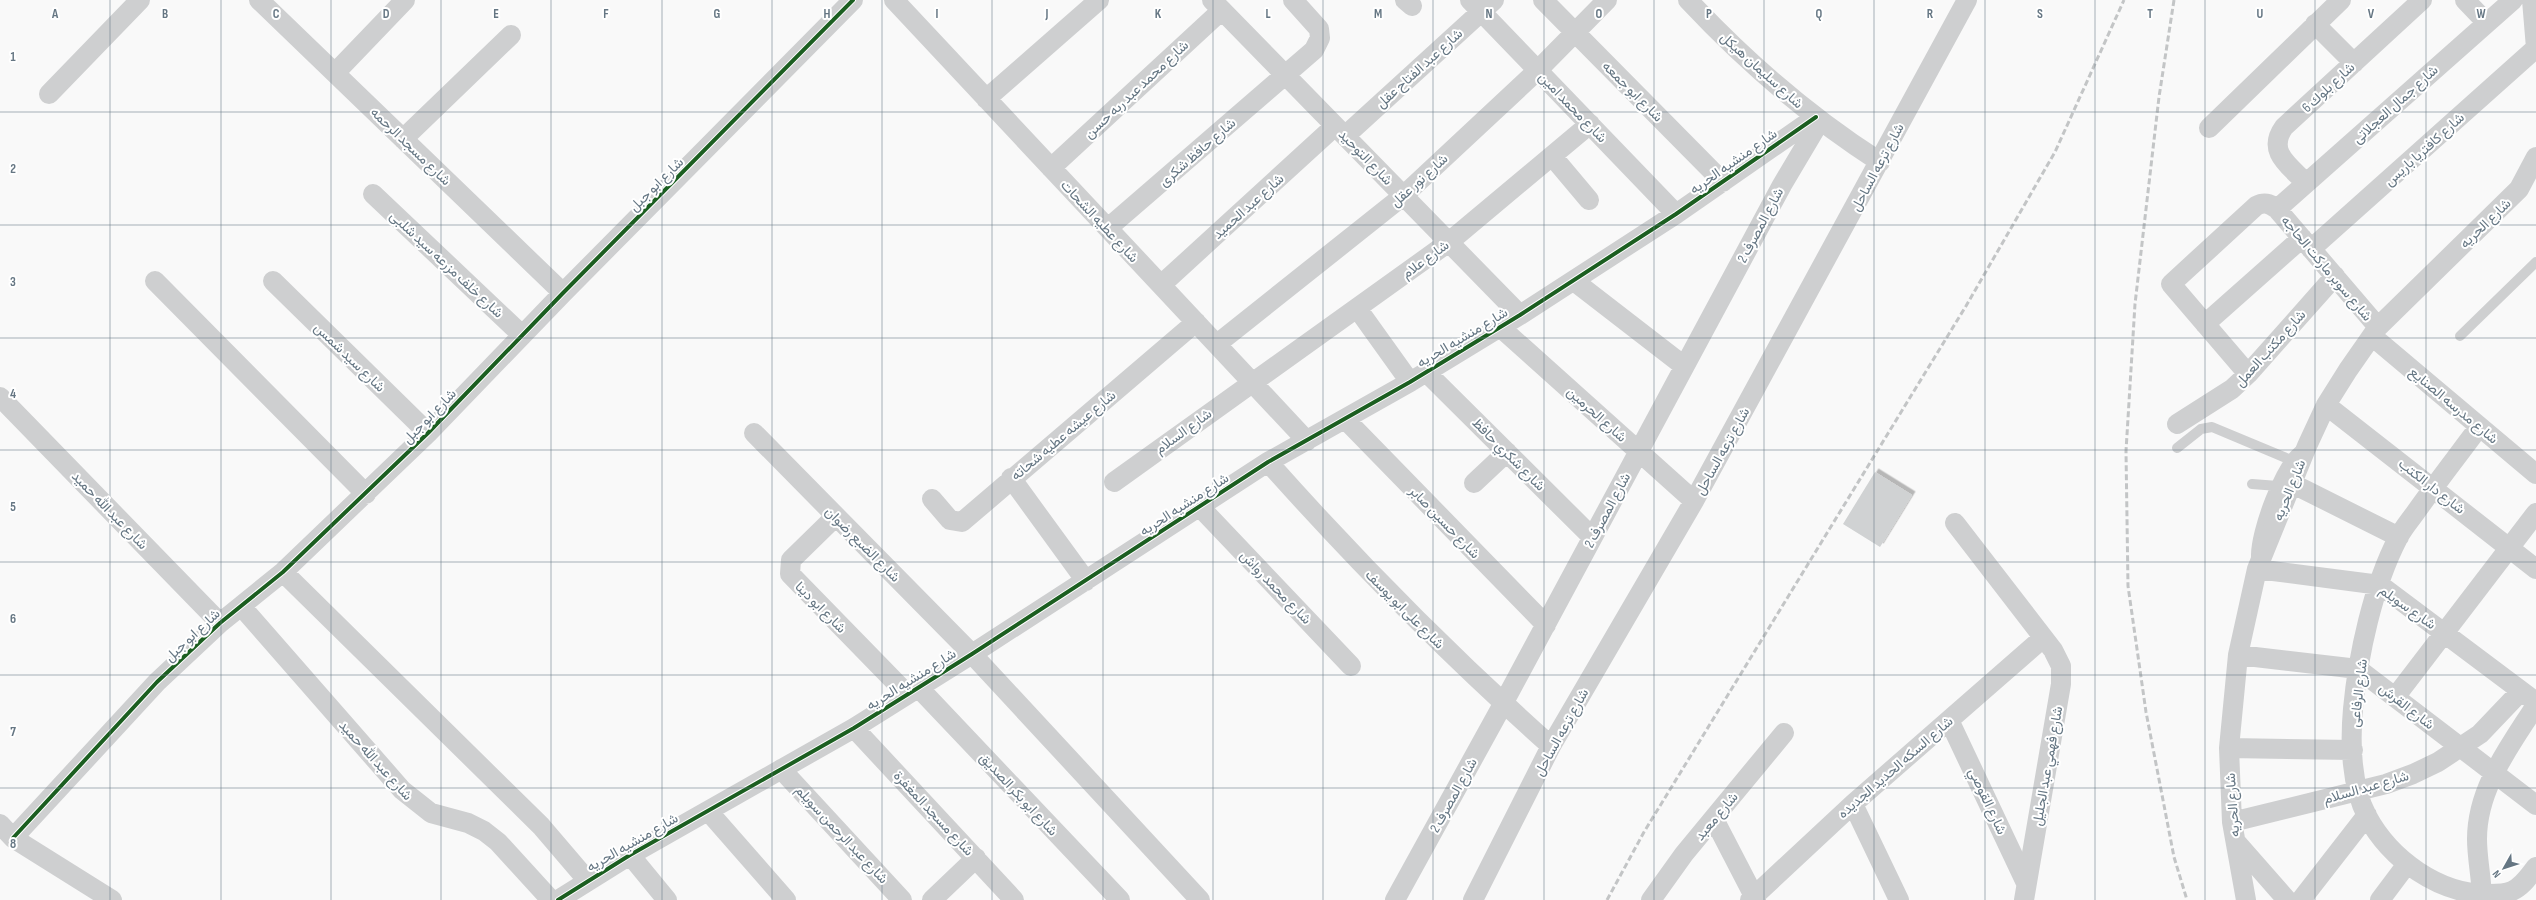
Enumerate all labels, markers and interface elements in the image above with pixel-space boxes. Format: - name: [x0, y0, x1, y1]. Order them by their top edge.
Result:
- text: A: [51, 6, 59, 22]
- text: B: [162, 6, 168, 22]
- text: C: [273, 6, 280, 22]
- text: D: [383, 6, 390, 22]
- text: E: [493, 6, 499, 22]
- text: F: [603, 6, 609, 22]
- text: G: [714, 6, 721, 22]
- text: H: [824, 6, 831, 22]
- text: I: [936, 6, 939, 22]
- text: J: [1045, 6, 1049, 22]
- text: K: [1155, 6, 1162, 22]
- text: L: [1265, 6, 1271, 22]
- text: M: [1374, 6, 1382, 22]
- text: N: [1486, 6, 1493, 22]
- text: O: [1596, 6, 1603, 22]
- text: P: [1706, 6, 1712, 22]
- text: Q: [1816, 6, 1823, 22]
- text: R: [1927, 6, 1934, 22]
- text: S: [2037, 6, 2043, 22]
- text: T: [2147, 6, 2153, 22]
- text: U: [2257, 6, 2264, 22]
- text: V: [2368, 6, 2375, 22]
- text: W: [2476, 6, 2486, 22]
- street label: شارع عبد الفتاح عقل: [1373, 25, 1468, 113]
- street label: شارع سليمان هيكل: [1715, 29, 1807, 114]
- street label: شارع محمد عبد ربه حسن: [1081, 37, 1193, 144]
- text: 1: [10, 49, 16, 65]
- street label: شارع ابو جمعه: [1597, 57, 1667, 127]
- street label: شارع بلوك 6: [2298, 59, 2360, 118]
- street label: شارع جمال العجلاتى: [2349, 61, 2443, 149]
- street label: شارع محمد امين: [1533, 69, 1611, 148]
- street label: شارع مسجد الرحمه: [366, 104, 454, 190]
- street label: شارع كافتريا باريس: [2381, 109, 2469, 191]
- street label: شارع حافظ شكرى: [1155, 114, 1241, 192]
- street label: شارع ترعه الساحل: [1847, 120, 1910, 215]
- street label: شارع منشيه الحريه: [1686, 125, 1781, 199]
- street label: شارع التوحيد: [1333, 126, 1396, 190]
- street label: شارع نور عقل: [1387, 150, 1453, 212]
- street label: شارع ابو جبل: [626, 154, 688, 216]
- text: 2: [10, 161, 16, 177]
- street label: شارع عبد الحميد: [1209, 170, 1289, 244]
- street label: شارع عطيه الشحات: [1056, 177, 1142, 267]
- street label: شارع المصرف 2: [1734, 185, 1789, 267]
- street label: شارع الحريه: [2456, 195, 2516, 253]
- street label: شارع خلف مزرعه سيد شلبى: [385, 207, 507, 323]
- street label: شارع سوبر ماركت الحاجه: [2276, 212, 2376, 326]
- street label: شارع علام: [1398, 237, 1453, 284]
- text: 3: [10, 274, 16, 290]
- street label: شارع منشيه الحريه: [1414, 304, 1512, 373]
- street label: شارع مكتب العمل: [2231, 306, 2311, 392]
- street label: شارع سيد شمس: [309, 319, 389, 397]
- street label: شارع مدرسه الصنايع: [2405, 363, 2502, 449]
- street label: شارع الحرمين: [1562, 383, 1630, 447]
- street label: شارع ابو جبل: [399, 385, 461, 449]
- text: 4: [10, 386, 16, 402]
- street label: شارع عيشه عطيه شحاته: [1007, 387, 1120, 486]
- street label: شارع السلام: [1151, 405, 1216, 459]
- street label: شارع ترعه الساحل: [1691, 405, 1755, 499]
- street label: شارع شكري حافظ: [1466, 414, 1549, 497]
- street label: شارع دار الكتب: [2394, 455, 2468, 519]
- street label: شارع الحريه: [2270, 457, 2311, 524]
- street label: شارع عبد الله حميد: [67, 468, 151, 554]
- street label: شارع منشيه الحريه: [1137, 469, 1233, 541]
- street label: شارع المصرف 2: [1581, 470, 1636, 552]
- street label: شارع حسين صابر: [1404, 482, 1484, 564]
- text: 5: [10, 499, 16, 515]
- street label: شارع الضبع رضوان: [820, 503, 904, 587]
- street label: شارع محمد رواش: [1235, 547, 1315, 629]
- street label: شارع على ابو يوسف: [1360, 566, 1448, 654]
- street label: شارع ابو دينا: [790, 578, 850, 638]
- street label: شارع سويلم: [2375, 582, 2439, 635]
- street label: شارع ابو جبل: [161, 605, 225, 667]
- text: 6: [10, 611, 16, 627]
- street label: شارع منشيه الحريه: [863, 645, 960, 716]
- street label: شارع الرفاعى: [2346, 658, 2373, 728]
- street label: شارع القرش: [2374, 680, 2438, 735]
- street label: شارع ترعه الساحل: [1530, 686, 1594, 780]
- street label: شارع فهمي عبد الجليل: [2029, 705, 2069, 828]
- street label: شارع السكه الحديد الجديده: [1834, 713, 1958, 824]
- street label: شارع عبد الله حميد: [334, 717, 416, 805]
- text: 7: [10, 724, 16, 740]
- street label: شارع ابو بكر الصديق: [974, 749, 1061, 841]
- street label: شارع المصرف 2: [1426, 755, 1483, 836]
- street label: شارع القوصي: [1962, 765, 2010, 839]
- street label: شارع مسجد المغفرة: [888, 767, 977, 861]
- street label: شارع عبد السلام: [2321, 767, 2411, 810]
- street label: شارع الحريه: [2222, 772, 2245, 838]
- street label: شارع عبد الرحمن سويلم: [790, 782, 892, 888]
- street label: شارع معبد: [1691, 789, 1743, 845]
- street label: شارع منشيه الحريه: [583, 809, 682, 877]
- text: 8: [10, 836, 16, 852]
- north arrow: [2484, 848, 2524, 888]
- text: N: [2490, 868, 2504, 880]

